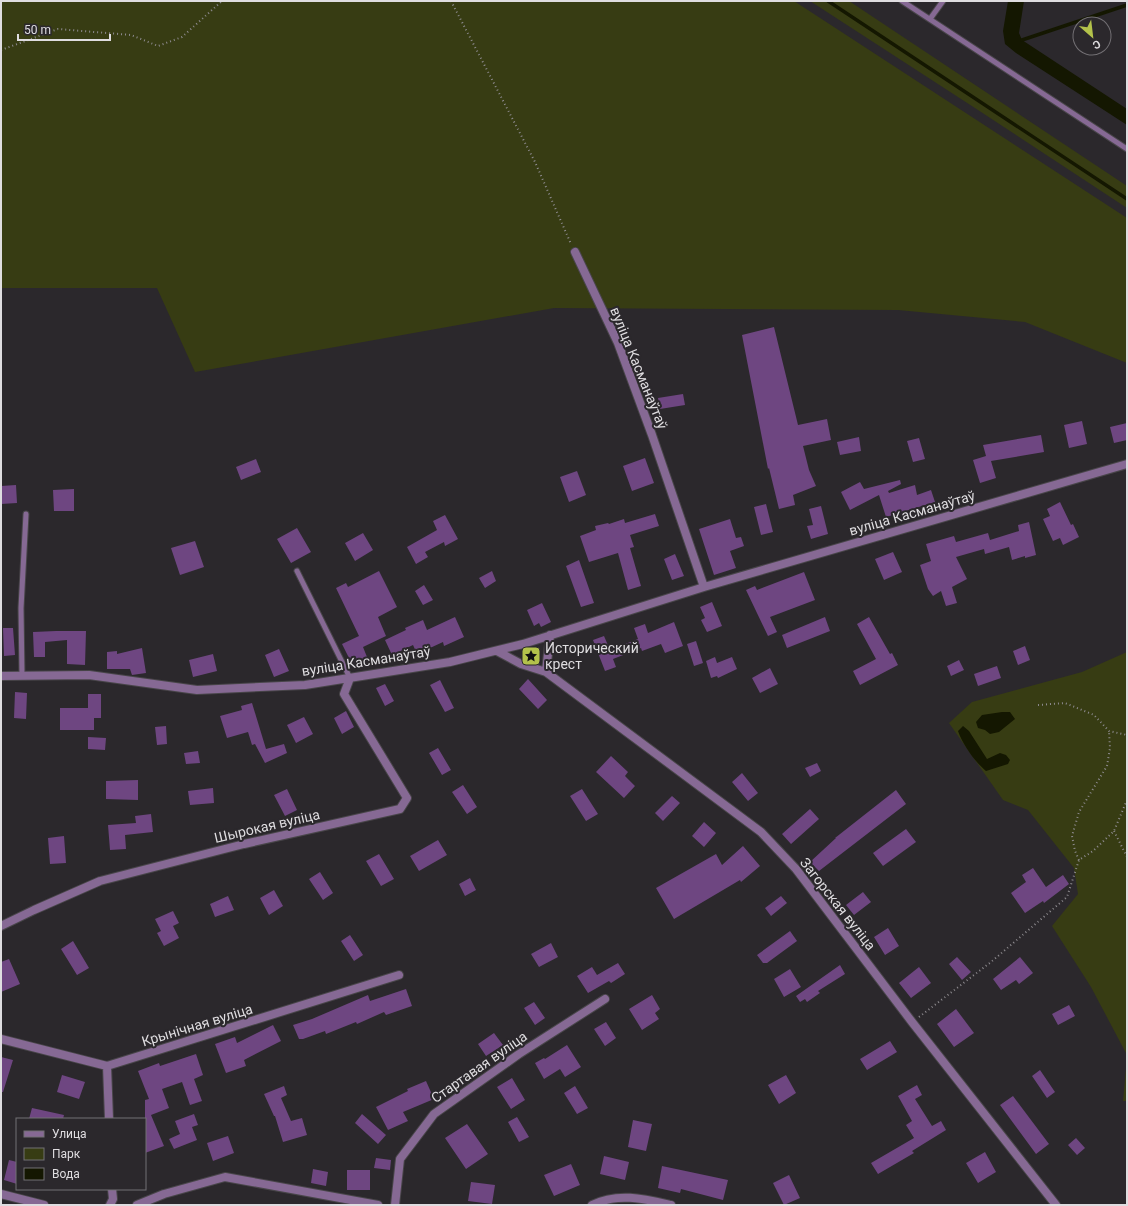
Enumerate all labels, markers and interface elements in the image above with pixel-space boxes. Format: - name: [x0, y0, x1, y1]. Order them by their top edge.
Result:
- scale bar: [18, 16, 110, 42]
- north arrow: [1072, 16, 1112, 56]
- text: 50 m: [24, 23, 51, 37]
- text: С: [1090, 37, 1103, 52]
- street label: вуліца Касманаўтаў: [607, 305, 671, 432]
- street label: вуліца Касманаўтаў: [847, 487, 977, 539]
- place label: Исторический крест: [545, 640, 639, 672]
- street label: вуліца Касманаўтаў: [301, 643, 432, 679]
- place icon: Исторический крест: [520, 645, 542, 667]
- street label: Шырокая вуліца: [213, 806, 321, 846]
- street label: Загорская вуліца: [797, 855, 879, 953]
- street label: Крынічная вуліца: [140, 1001, 254, 1049]
- street label: Стартавая вуліца: [428, 1028, 530, 1106]
- legend: [16, 1118, 146, 1190]
- text: Улица: [52, 1127, 87, 1141]
- text: Парк: [52, 1147, 81, 1161]
- text: Вода: [52, 1167, 80, 1181]

